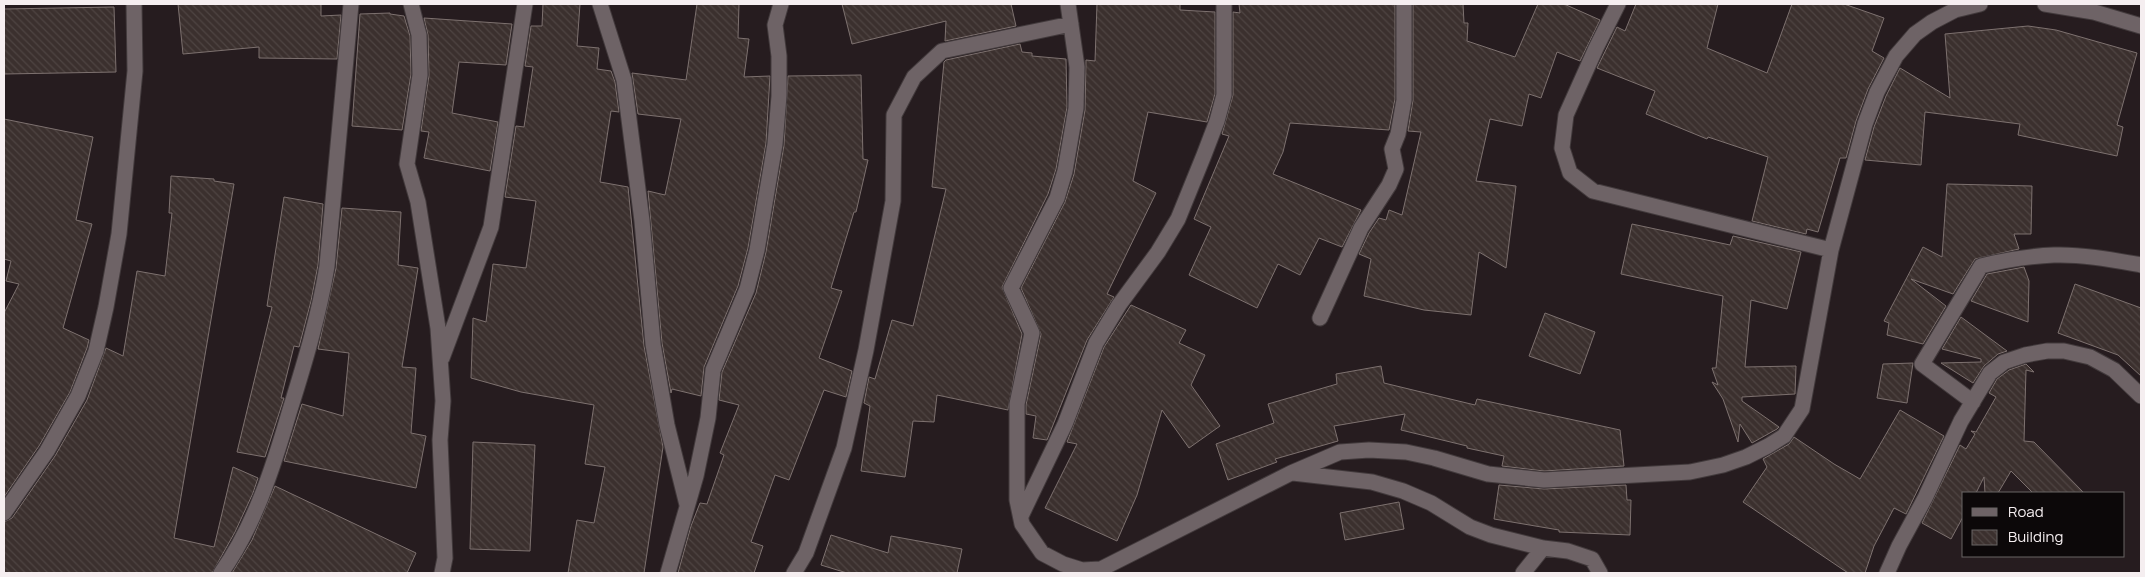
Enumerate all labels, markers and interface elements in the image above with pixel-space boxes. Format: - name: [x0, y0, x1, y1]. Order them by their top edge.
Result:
- legend: [1962, 492, 2125, 557]
- text: Road: [2008, 501, 2044, 522]
- text: Building: [2008, 526, 2063, 547]

